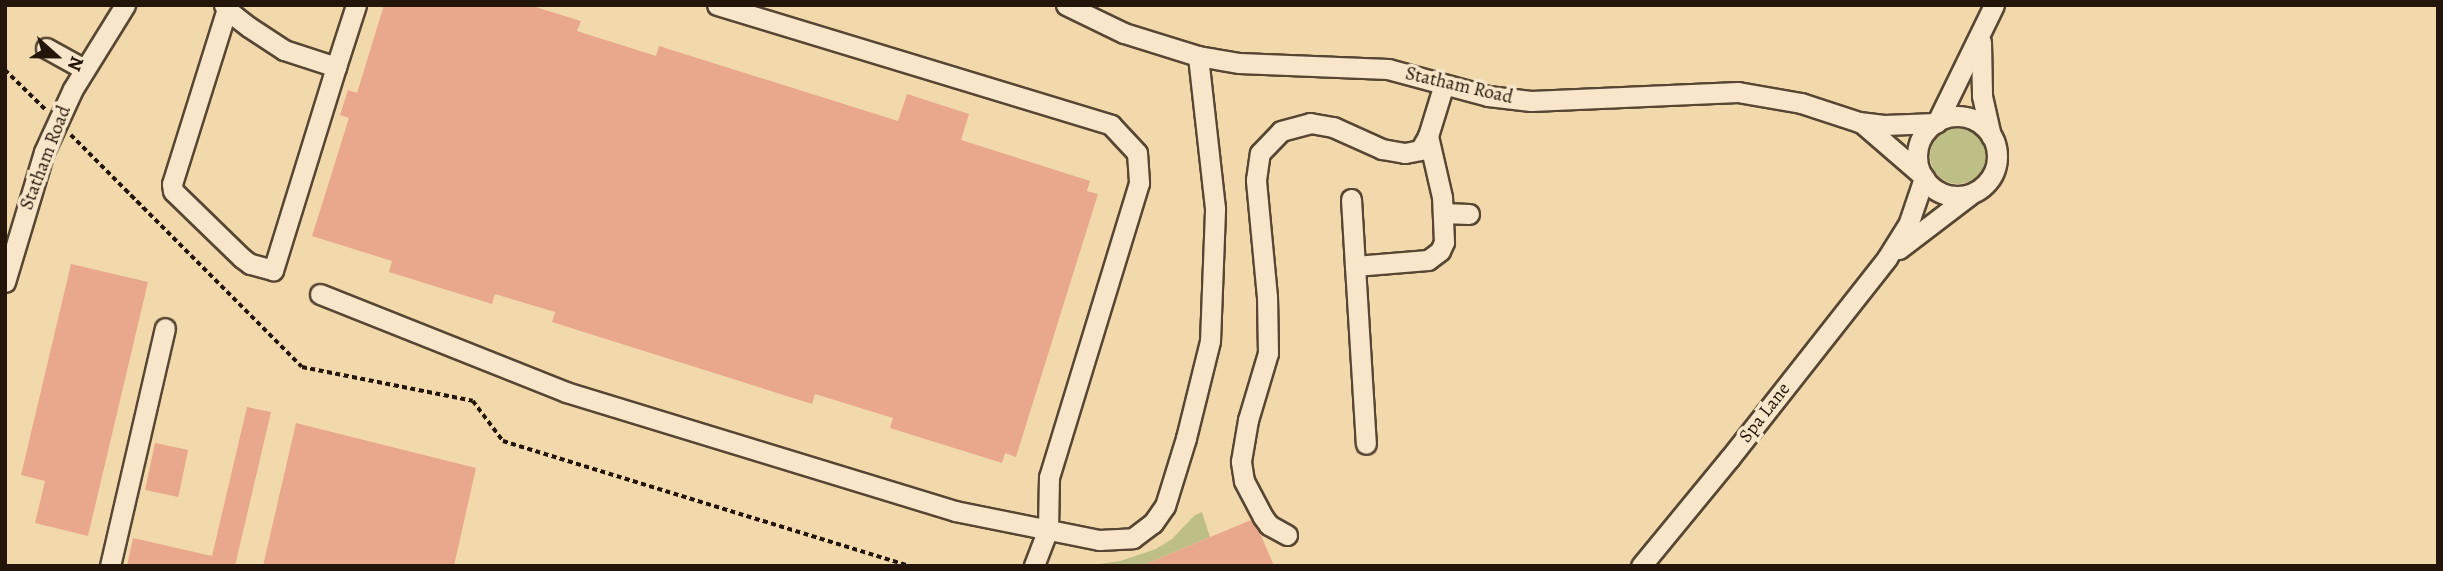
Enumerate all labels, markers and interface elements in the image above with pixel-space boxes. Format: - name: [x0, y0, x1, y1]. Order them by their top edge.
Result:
- north arrow: [21, 21, 91, 91]
- text: N: [61, 52, 90, 75]
- street label: Statham Road: [1403, 63, 1515, 109]
- street label: Statham Road: [16, 103, 76, 213]
- street label: Spa Lane: [1734, 378, 1796, 448]

